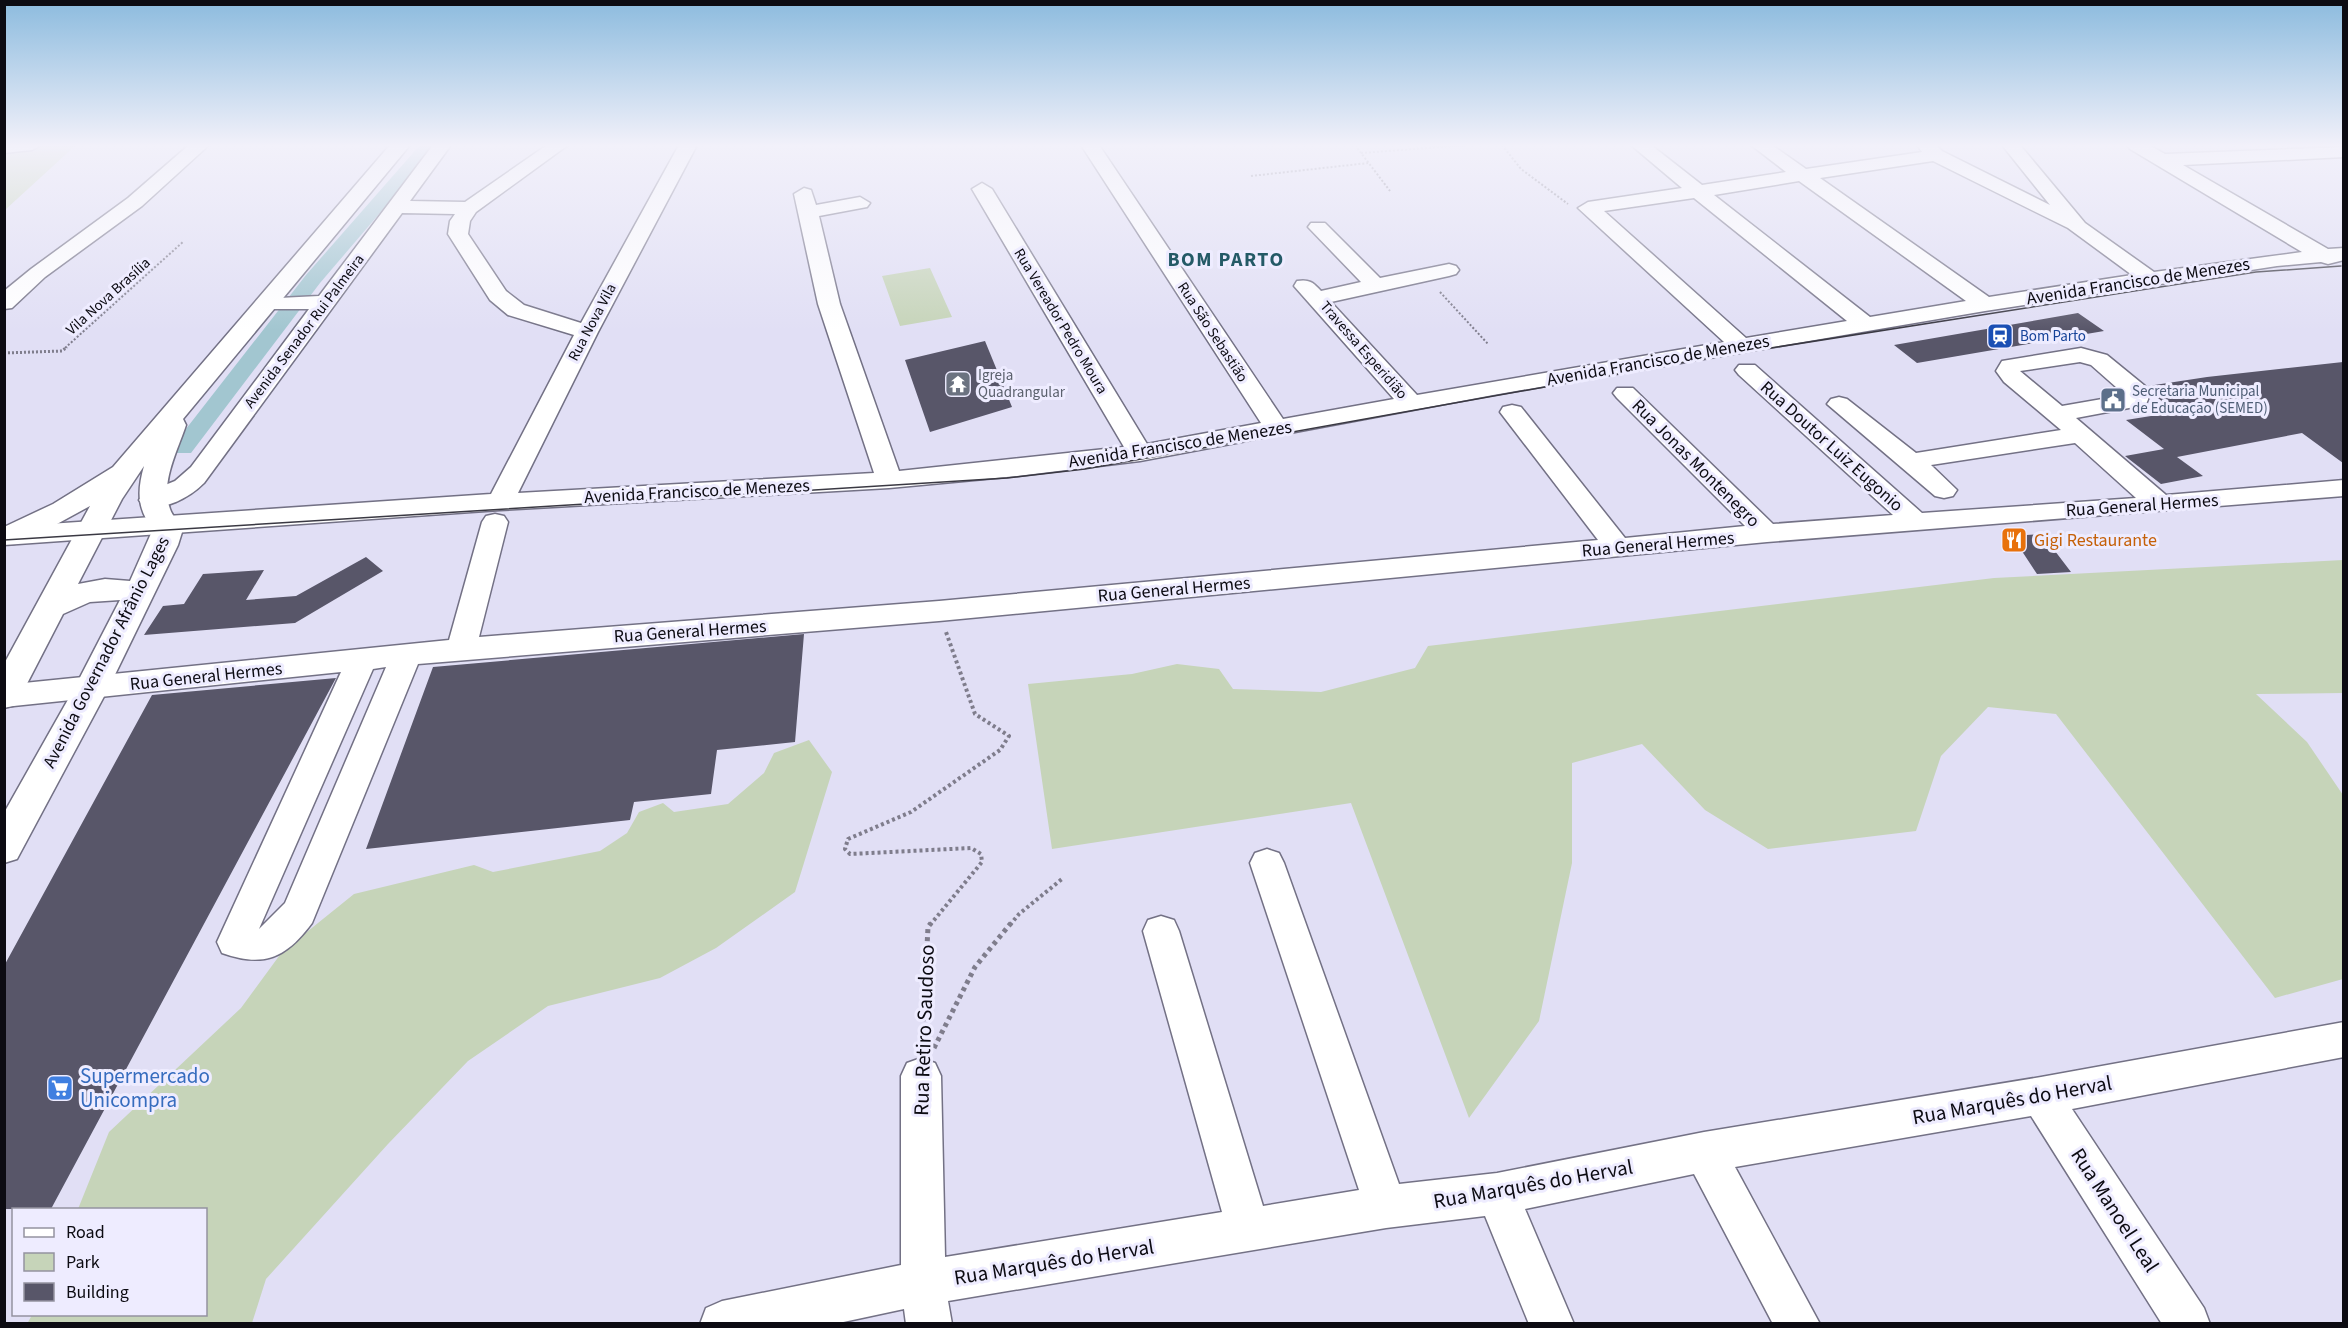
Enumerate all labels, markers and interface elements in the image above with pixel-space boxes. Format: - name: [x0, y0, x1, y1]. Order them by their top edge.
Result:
- street label: Rua Vereador Pedro Moura: [1009, 245, 1112, 398]
- district label: BOM PARTO: [1167, 246, 1285, 274]
- street label: Avenida Senador Rui Palmeira: [240, 250, 369, 413]
- street label: Avenida Francisco de Menezes: [2025, 251, 2252, 311]
- street label: Vila Nova Brasília: [61, 253, 155, 340]
- street label: Rua São Sebastião: [1172, 278, 1253, 386]
- street label: Rua Nova Vila: [563, 280, 622, 365]
- street label: Travessa Esperidião: [1315, 297, 1412, 404]
- station icon: Bom Parto: [1985, 321, 2015, 351]
- place label: Bom Parto: [2020, 326, 2086, 347]
- street label: Avenida Francisco de Menezes: [1545, 329, 1771, 392]
- place label: Igreja Quadrangular: [978, 365, 1066, 403]
- temple icon: Igreja Quadrangular: [943, 369, 973, 399]
- street label: Rua Doutor Luiz Eugonio: [1755, 375, 1909, 517]
- place label: Secretaria Municipal de Educação (SEMED): [2132, 381, 2268, 419]
- public building icon: Secretaria Municipal de Educação (SEMED): [2098, 385, 2128, 415]
- street label: Rua Jonas Montenegro: [1626, 394, 1765, 533]
- street label: Avenida Francisco de Menezes: [1067, 414, 1294, 474]
- street label: Avenida Francisco de Menezes: [584, 473, 810, 510]
- street label: Rua General Hermes: [2065, 488, 2219, 523]
- street label: Rua General Hermes: [1581, 525, 1735, 564]
- restaurant icon: Gigi Restaurante: [1999, 525, 2029, 555]
- place label: Gigi Restaurante: [2034, 528, 2157, 553]
- street label: Avenida Governador Afrânio Lages: [37, 532, 176, 772]
- street label: Rua General Hermes: [1097, 570, 1251, 609]
- street label: Rua General Hermes: [613, 614, 767, 649]
- street label: Rua General Hermes: [129, 656, 283, 697]
- street label: Rua Retiro Saudoso: [906, 944, 942, 1116]
- place label: Supermercado Unicompra: [80, 1061, 210, 1115]
- street label: Rua Marquês do Herval: [1910, 1068, 2114, 1132]
- supermarket icon: Supermercado Unicompra: [45, 1073, 75, 1103]
- street label: Rua Manoel Leal: [2064, 1142, 2166, 1278]
- street label: Rua Marquês do Herval: [1431, 1152, 1635, 1216]
- legend: [12, 1208, 207, 1316]
- text: Road: [66, 1220, 105, 1245]
- street label: Rua Marquês do Herval: [952, 1231, 1156, 1293]
- text: Park: [66, 1250, 100, 1275]
- text: Building: [66, 1280, 129, 1305]

